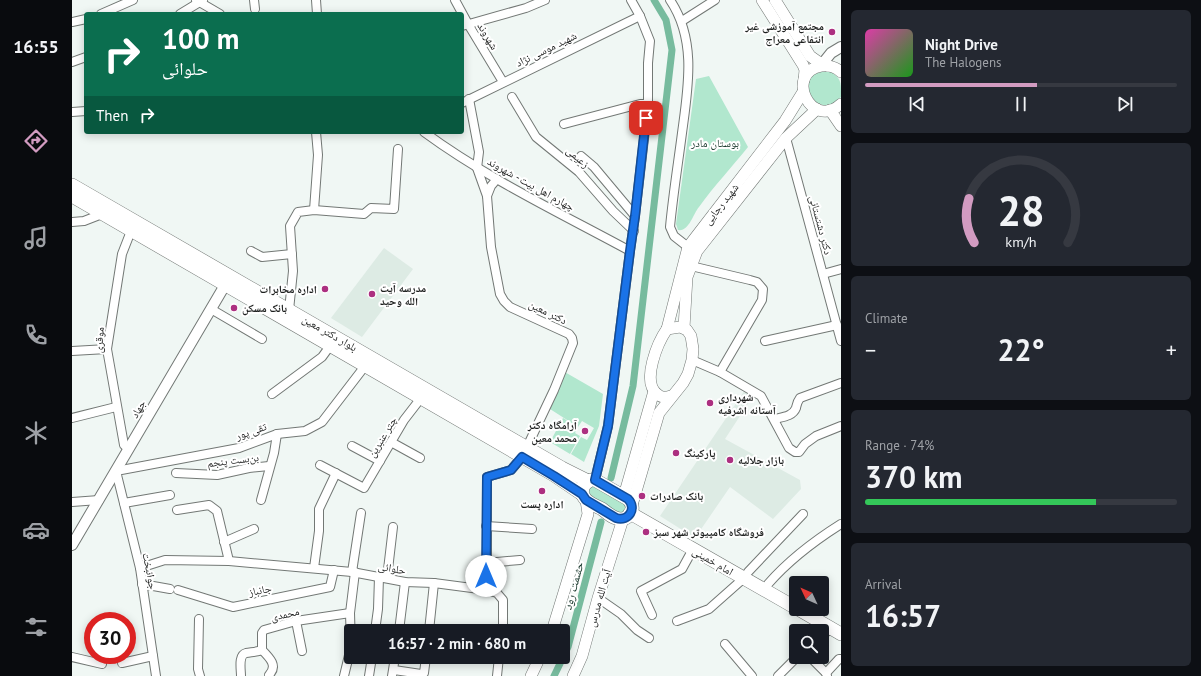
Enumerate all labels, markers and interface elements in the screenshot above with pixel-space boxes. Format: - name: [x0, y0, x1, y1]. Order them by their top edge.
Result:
- place label: مجتمع آموزشی غیر انتفاعی معراج: [744, 19, 824, 47]
- text: 100 m: [162, 20, 239, 57]
- street label: شهروند: [474, 20, 502, 52]
- marker: مجتمع آموزشی غیر انتفاعی معراج: [827, 27, 837, 37]
- icon: right: [96, 28, 148, 80]
- street label: شهید موسی نژاد: [513, 28, 579, 70]
- text: 16:55: [13, 35, 59, 58]
- text: Night Drive: [925, 35, 998, 54]
- text: The Halogens: [925, 54, 1002, 71]
- text: حلوائی: [162, 57, 208, 80]
- icon: previous: [906, 93, 928, 115]
- icon: pause: [1010, 93, 1032, 115]
- icon: next: [1114, 93, 1136, 115]
- pin: [629, 101, 663, 135]
- icon: right: [136, 104, 158, 126]
- text: Then: [96, 106, 128, 125]
- icon: arrive: [635, 107, 657, 129]
- icon: directions: [22, 127, 50, 155]
- park label: بوستان مادر: [690, 136, 739, 150]
- street label: زعیمی: [564, 143, 592, 171]
- street label: چهارم اهل بیت - شهروند: [485, 154, 577, 214]
- street label: شهید رجایی: [700, 180, 742, 228]
- text: 28: [997, 184, 1045, 237]
- street label: دکتر دشتستانی: [806, 194, 836, 257]
- icon: music: [22, 224, 50, 252]
- text: km/h: [1005, 231, 1037, 250]
- place label: مدرسه آیت الله وحید: [380, 281, 426, 308]
- place label: اداره مخابرات: [259, 282, 317, 296]
- marker: اداره مخابرات: [320, 284, 330, 294]
- marker: مدرسه آیت الله وحید: [367, 289, 377, 299]
- street label: دکتر معین: [527, 297, 570, 327]
- place label: بانک مسکن: [242, 301, 287, 316]
- marker: بانک مسکن: [229, 303, 239, 313]
- text: Climate: [865, 310, 908, 327]
- street label: بلوار دکتر معین: [300, 312, 360, 354]
- icon: phone: [22, 321, 50, 349]
- street label: موقری: [91, 327, 107, 353]
- text: 22°: [997, 330, 1045, 369]
- text: −: [865, 336, 876, 364]
- text: +: [1166, 336, 1177, 364]
- place label: شهرداری آستانه اشرفیه: [718, 390, 776, 417]
- street label: جهاد: [127, 397, 149, 421]
- marker: شهرداری آستانه اشرفیه: [705, 398, 715, 408]
- street label: چتر عنبرین: [364, 414, 400, 460]
- place label: آرامگاه دکتر محمد معین: [527, 418, 577, 446]
- icon: climate: [22, 419, 50, 447]
- street label: تقی پور: [233, 419, 269, 443]
- marker: آرامگاه دکتر محمد معین: [580, 426, 590, 436]
- text: Range · 74%: [865, 437, 934, 454]
- place label: پارکینگ: [684, 446, 716, 460]
- marker: پارکینگ: [671, 448, 681, 458]
- street label: بن‌بست پنجم: [206, 450, 260, 471]
- place label: بازار جلالیه: [738, 453, 784, 467]
- marker: بازار جلالیه: [725, 455, 735, 465]
- text: 370 km: [865, 457, 963, 496]
- marker: اداره پست: [537, 486, 547, 496]
- place label: بانک صادرات: [650, 489, 703, 503]
- marker: بانک صادرات: [637, 491, 647, 501]
- place label: اداره پست: [520, 497, 564, 511]
- icon: car: [22, 516, 50, 544]
- place label: فروشگاه کامپیوتر شهر سبز: [653, 525, 764, 539]
- marker: فروشگاه کامپیوتر شهر سبز: [641, 527, 651, 537]
- street label: امام خمینی: [690, 544, 736, 578]
- street label: جوانبخت: [140, 551, 160, 591]
- position arrow: [465, 555, 507, 597]
- street label: حلوائی: [377, 559, 407, 577]
- water label: حشمت رود: [559, 560, 587, 612]
- street label: آیت الله مدرس: [584, 567, 614, 629]
- north arrow: [789, 576, 829, 616]
- map controls: [789, 576, 829, 664]
- text: Arrival: [865, 576, 901, 593]
- street label: جانباز: [246, 581, 273, 599]
- text: 16:57: [865, 596, 941, 635]
- street label: محمدی: [269, 604, 301, 624]
- speed limit sign: 30: [84, 612, 136, 664]
- icon: filters: [22, 613, 50, 641]
- button: search: [789, 624, 829, 664]
- text: 16:57 · 2 min · 680 m: [388, 634, 526, 653]

